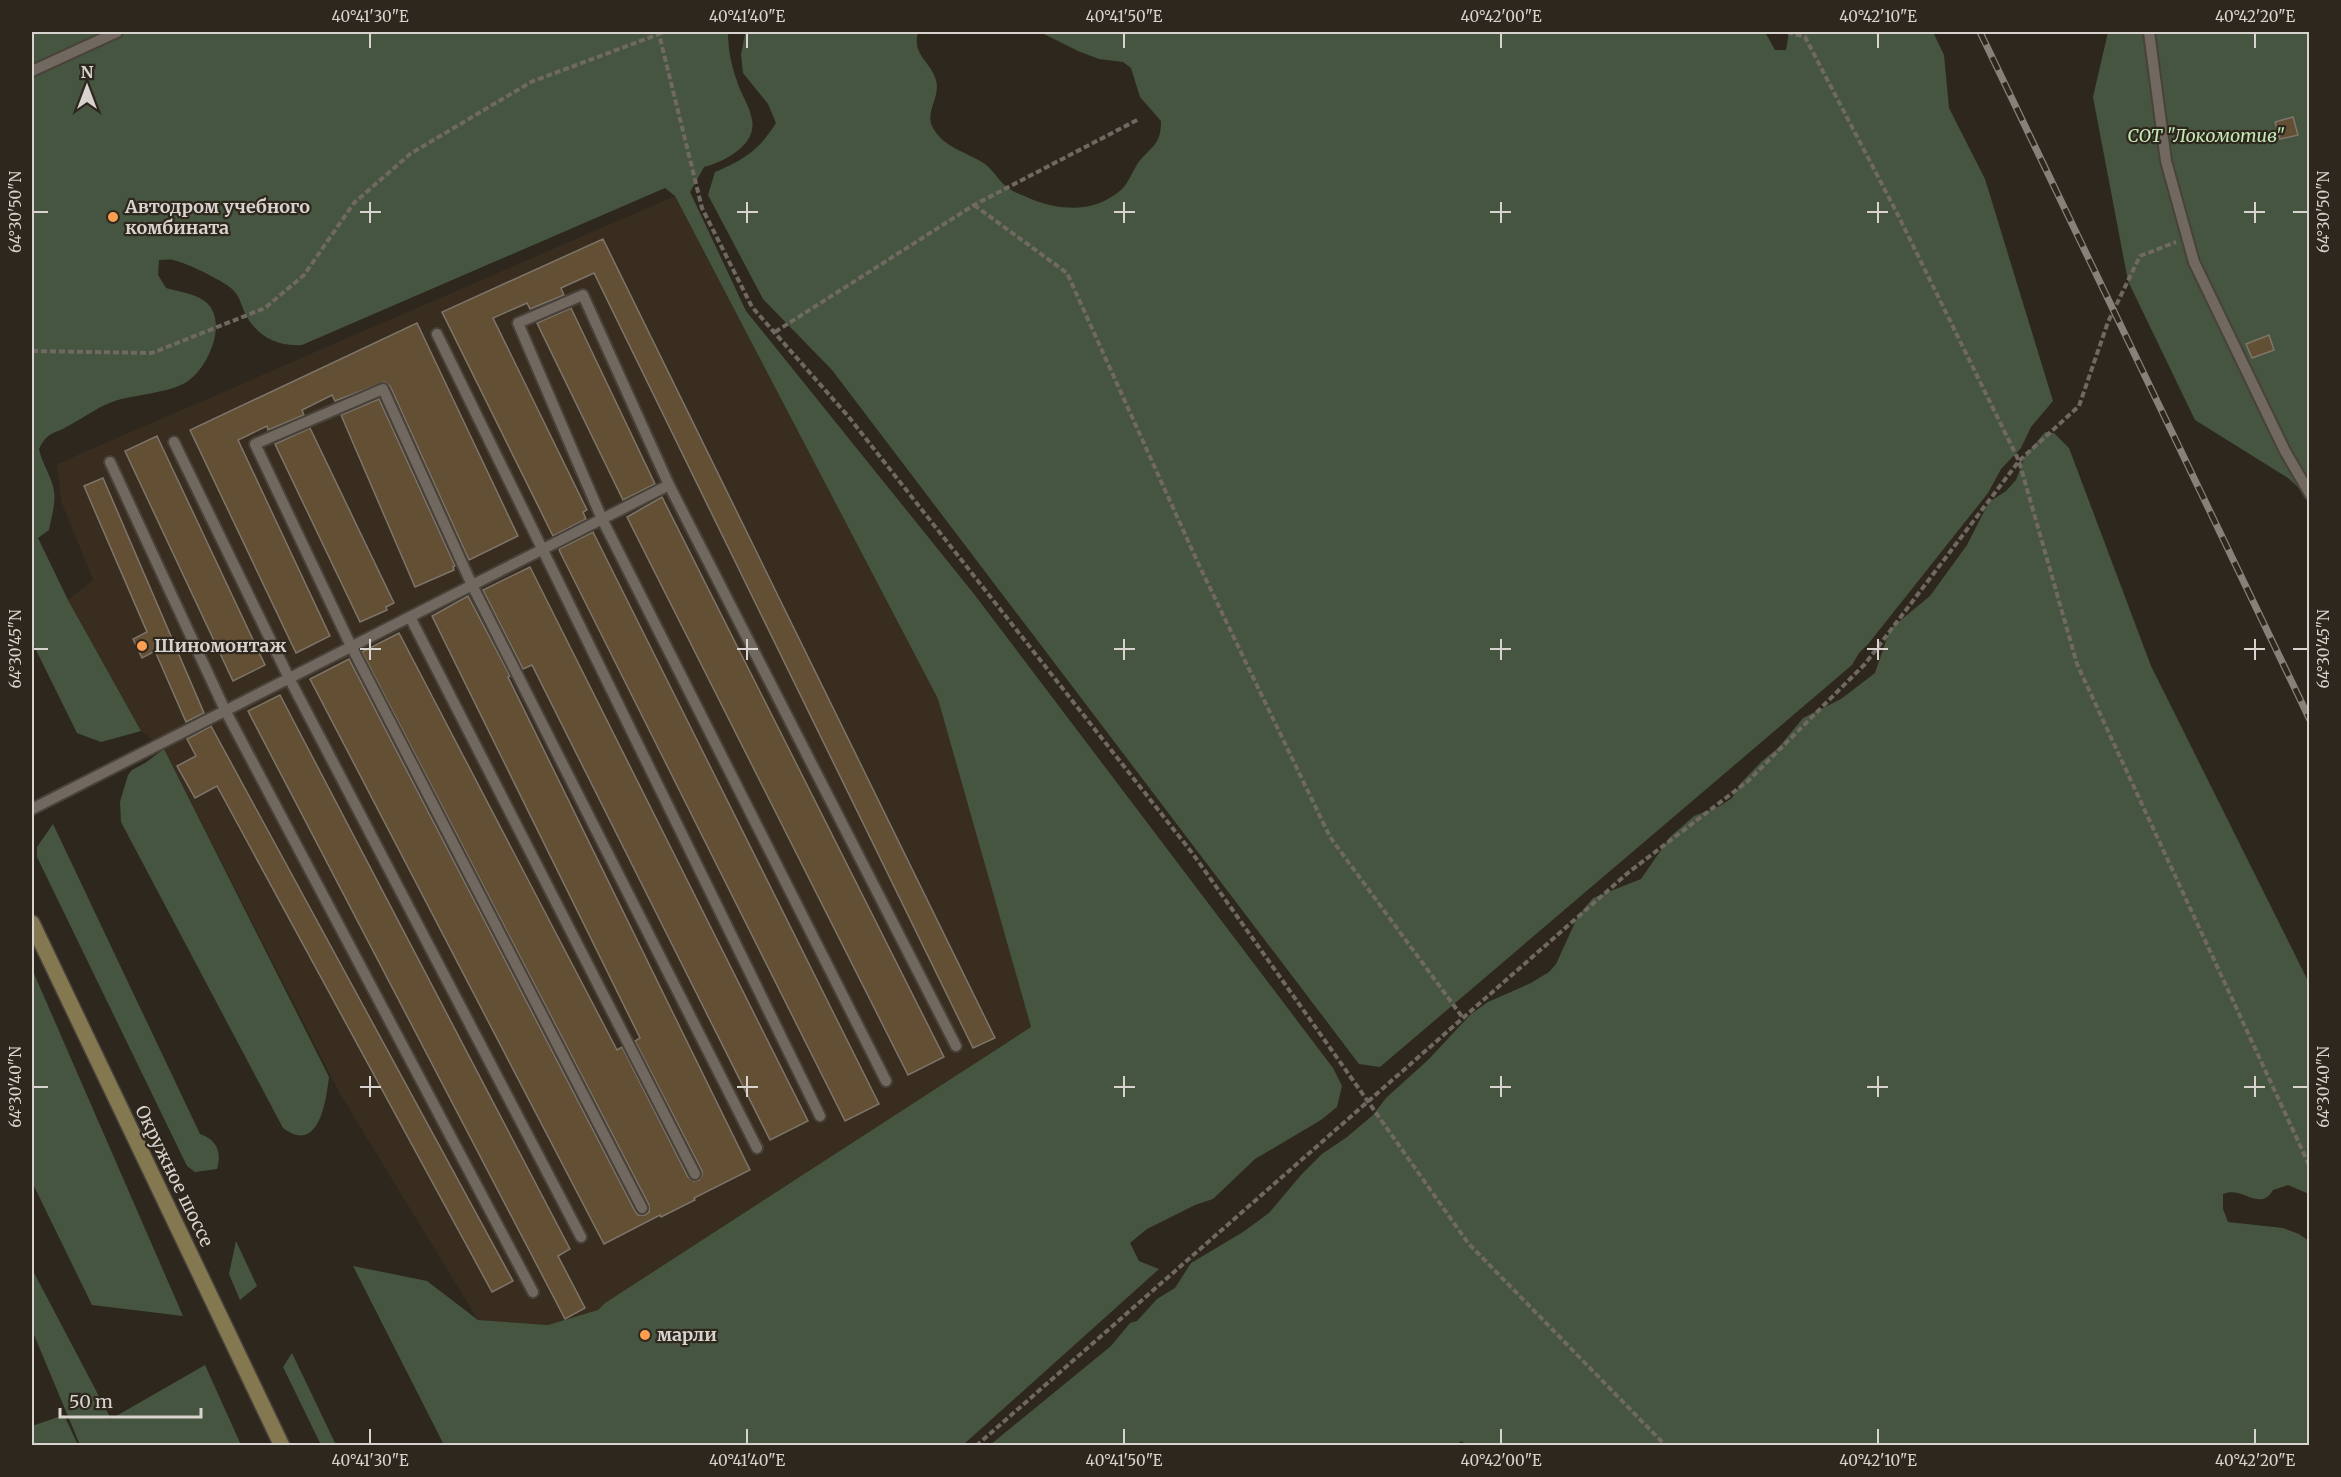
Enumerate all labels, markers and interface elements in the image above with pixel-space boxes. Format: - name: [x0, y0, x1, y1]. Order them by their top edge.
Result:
- text: 40°41'30"E: [332, 7, 409, 26]
- text: 40°41'40"E: [709, 7, 786, 26]
- text: 40°41'50"E: [1086, 7, 1163, 26]
- text: 40°42'00"E: [1461, 7, 1542, 26]
- text: 40°42'10"E: [1839, 7, 1917, 26]
- text: 40°42'20"E: [2215, 7, 2296, 26]
- north arrow: [57, 57, 117, 117]
- text: N: [81, 62, 94, 82]
- park label: СОТ "Локомотив": [2127, 124, 2285, 147]
- text: 64°30'50"N: [6, 171, 25, 253]
- text: 64°30'50"N: [2314, 171, 2333, 253]
- place label: Автодром учебного комбината: [124, 195, 310, 239]
- marker: Автодром учебного комбината: [106, 210, 120, 224]
- text: 64°30'45"N: [6, 609, 25, 689]
- text: 64°30'45"N: [2314, 609, 2333, 689]
- place label: Шиномонтаж: [154, 634, 286, 657]
- marker: Шиномонтаж: [135, 639, 149, 653]
- text: 64°30'40"N: [6, 1046, 25, 1128]
- text: 64°30'40"N: [2314, 1046, 2333, 1128]
- street label: Окружное шоссе: [130, 1101, 219, 1250]
- place label: марли: [657, 1323, 717, 1346]
- marker: марли: [638, 1328, 652, 1342]
- scale bar: [60, 1381, 201, 1419]
- text: 50 m: [69, 1390, 113, 1413]
- text: 40°41'30"E: [332, 1451, 409, 1470]
- text: 40°41'40"E: [709, 1451, 786, 1470]
- text: 40°41'50"E: [1086, 1451, 1163, 1470]
- text: 40°42'00"E: [1461, 1451, 1542, 1470]
- text: 40°42'10"E: [1839, 1451, 1917, 1470]
- text: 40°42'20"E: [2215, 1451, 2296, 1470]

